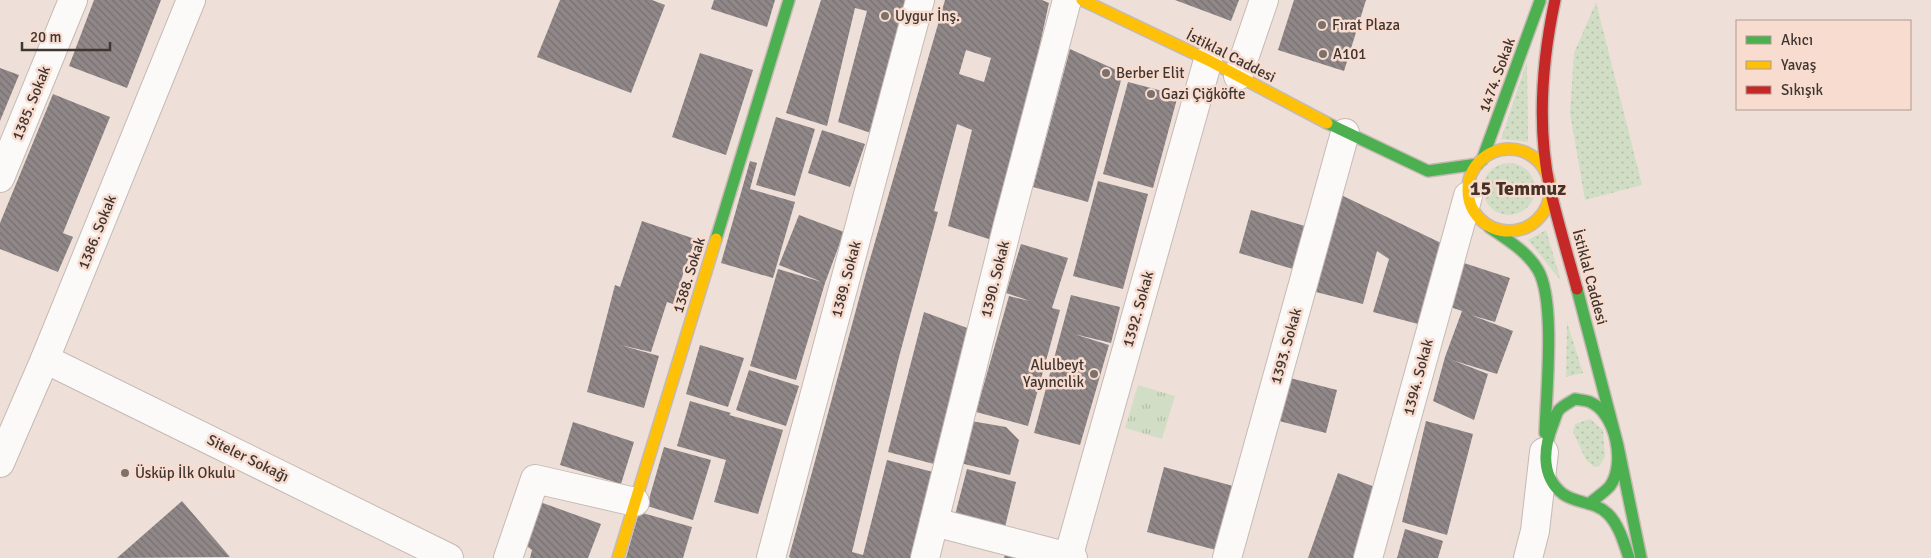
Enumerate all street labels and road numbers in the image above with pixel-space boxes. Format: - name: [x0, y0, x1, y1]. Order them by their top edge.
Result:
- street label: İstiklal Caddesi: [1183, 26, 1279, 86]
- street label: 1474. Sokak: [1475, 35, 1519, 115]
- street label: 1385. Sokak: [8, 63, 54, 143]
- street label: 1386. Sokak: [74, 192, 120, 272]
- street label: İstiklal Caddesi: [1569, 227, 1611, 327]
- street label: 1388. Sokak: [669, 234, 709, 315]
- street label: 1389. Sokak: [827, 238, 865, 319]
- street label: 1390. Sokak: [977, 238, 1013, 319]
- street label: 1392. Sokak: [1119, 268, 1158, 349]
- street label: 1393. Sokak: [1267, 305, 1306, 386]
- street label: 1394. Sokak: [1399, 336, 1437, 417]
- street label: Siteler Sokağı: [204, 430, 292, 486]

